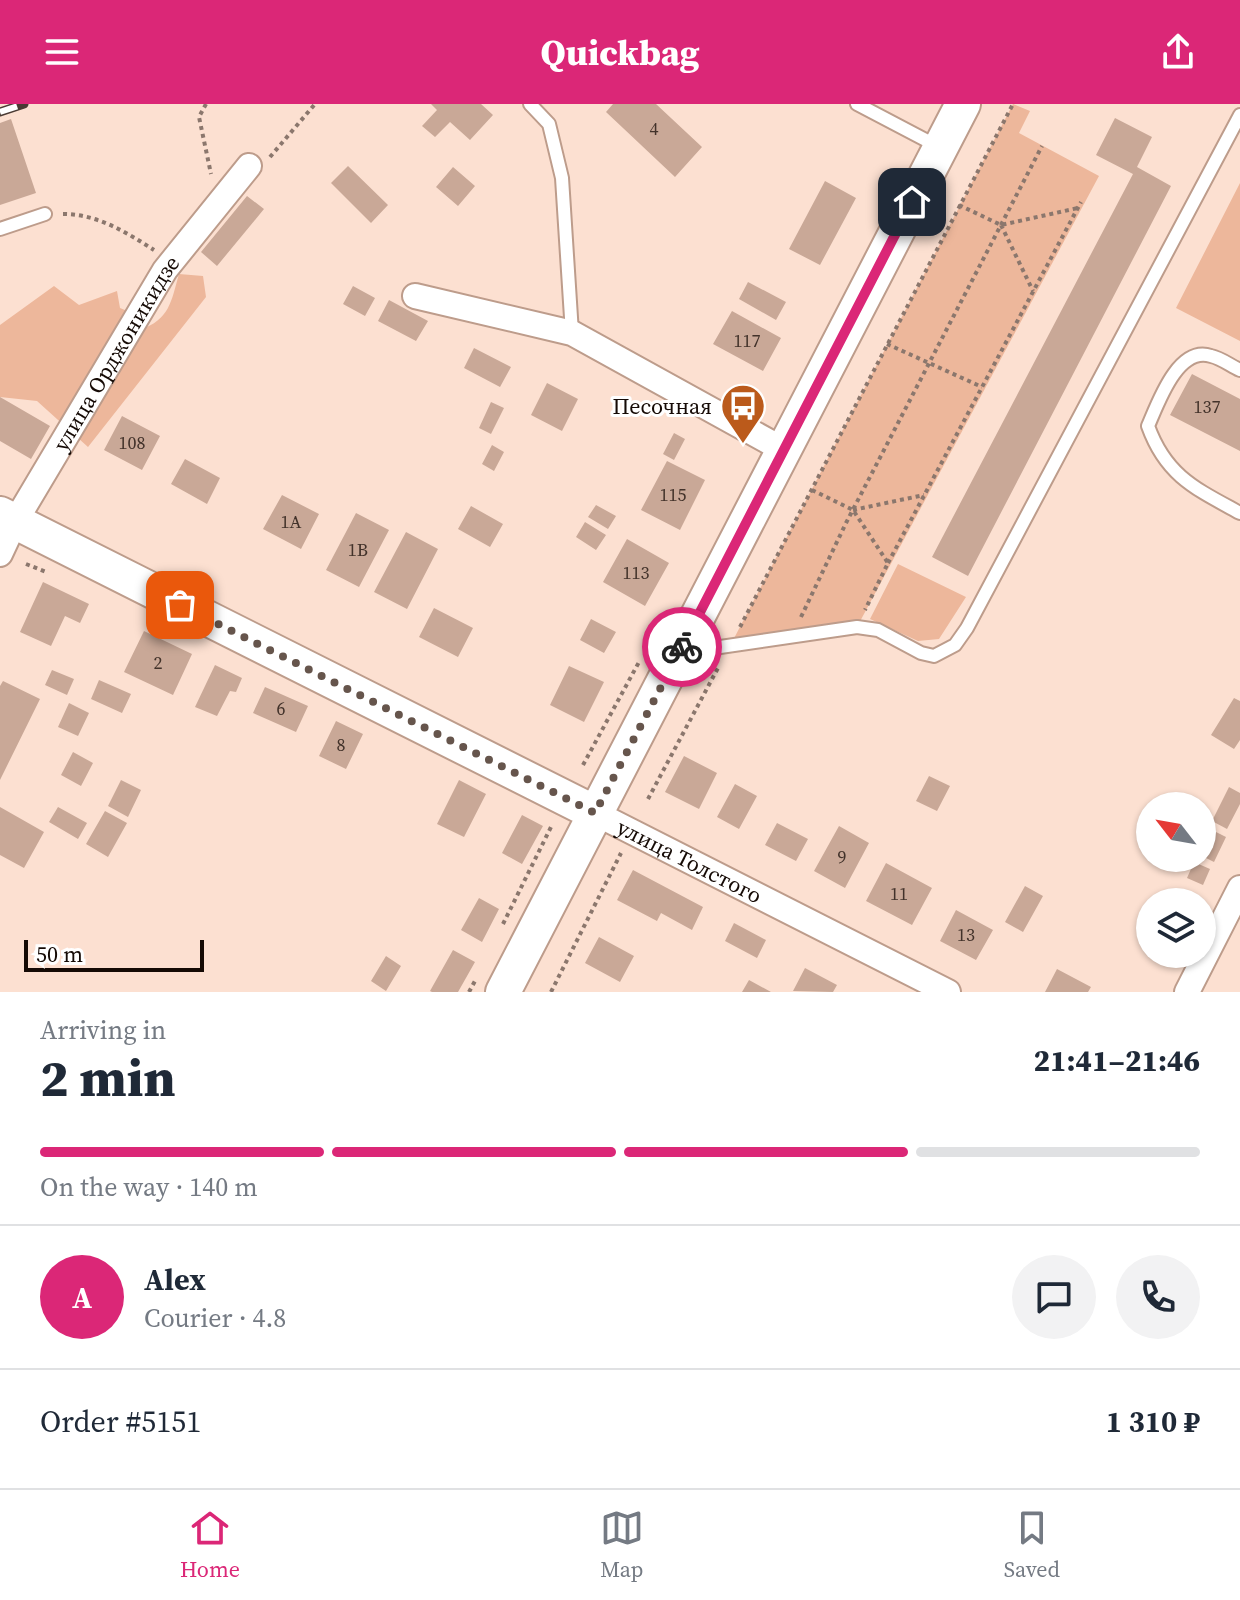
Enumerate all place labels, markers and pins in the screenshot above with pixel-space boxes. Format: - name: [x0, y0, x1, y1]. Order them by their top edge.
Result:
- pin: [878, 168, 946, 236]
- bus stop icon: Песочная: [719, 382, 767, 445]
- place label: Песочная: [613, 391, 712, 421]
- pin: [146, 571, 214, 639]

